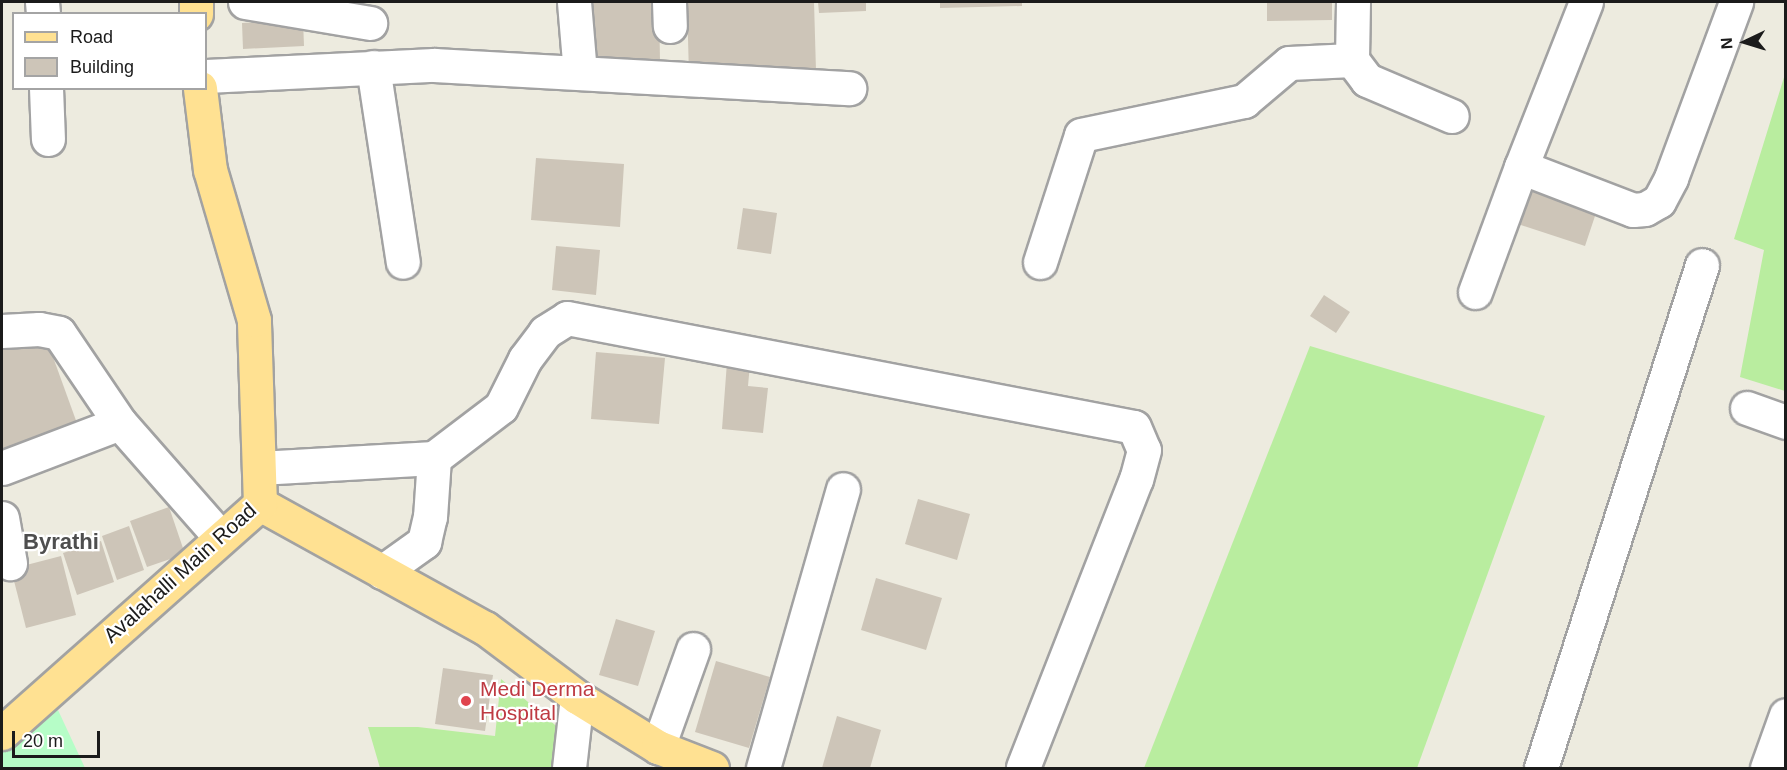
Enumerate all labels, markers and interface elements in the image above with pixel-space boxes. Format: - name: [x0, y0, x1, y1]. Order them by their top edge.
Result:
- legend: [12, 12, 207, 90]
- north arrow: [1715, 12, 1775, 72]
- text: Road: [70, 27, 113, 47]
- text: N: [1718, 37, 1735, 50]
- text: Building: [70, 57, 134, 77]
- street label: Avalahalli Main Road: [98, 498, 262, 648]
- district label: Byrathi: [23, 529, 99, 555]
- place label: Medi Derma Hospital: [480, 676, 594, 726]
- marker: Medi Derma Hospital: [457, 692, 475, 710]
- scale bar: [15, 719, 104, 757]
- text: 20 m: [23, 731, 63, 751]

